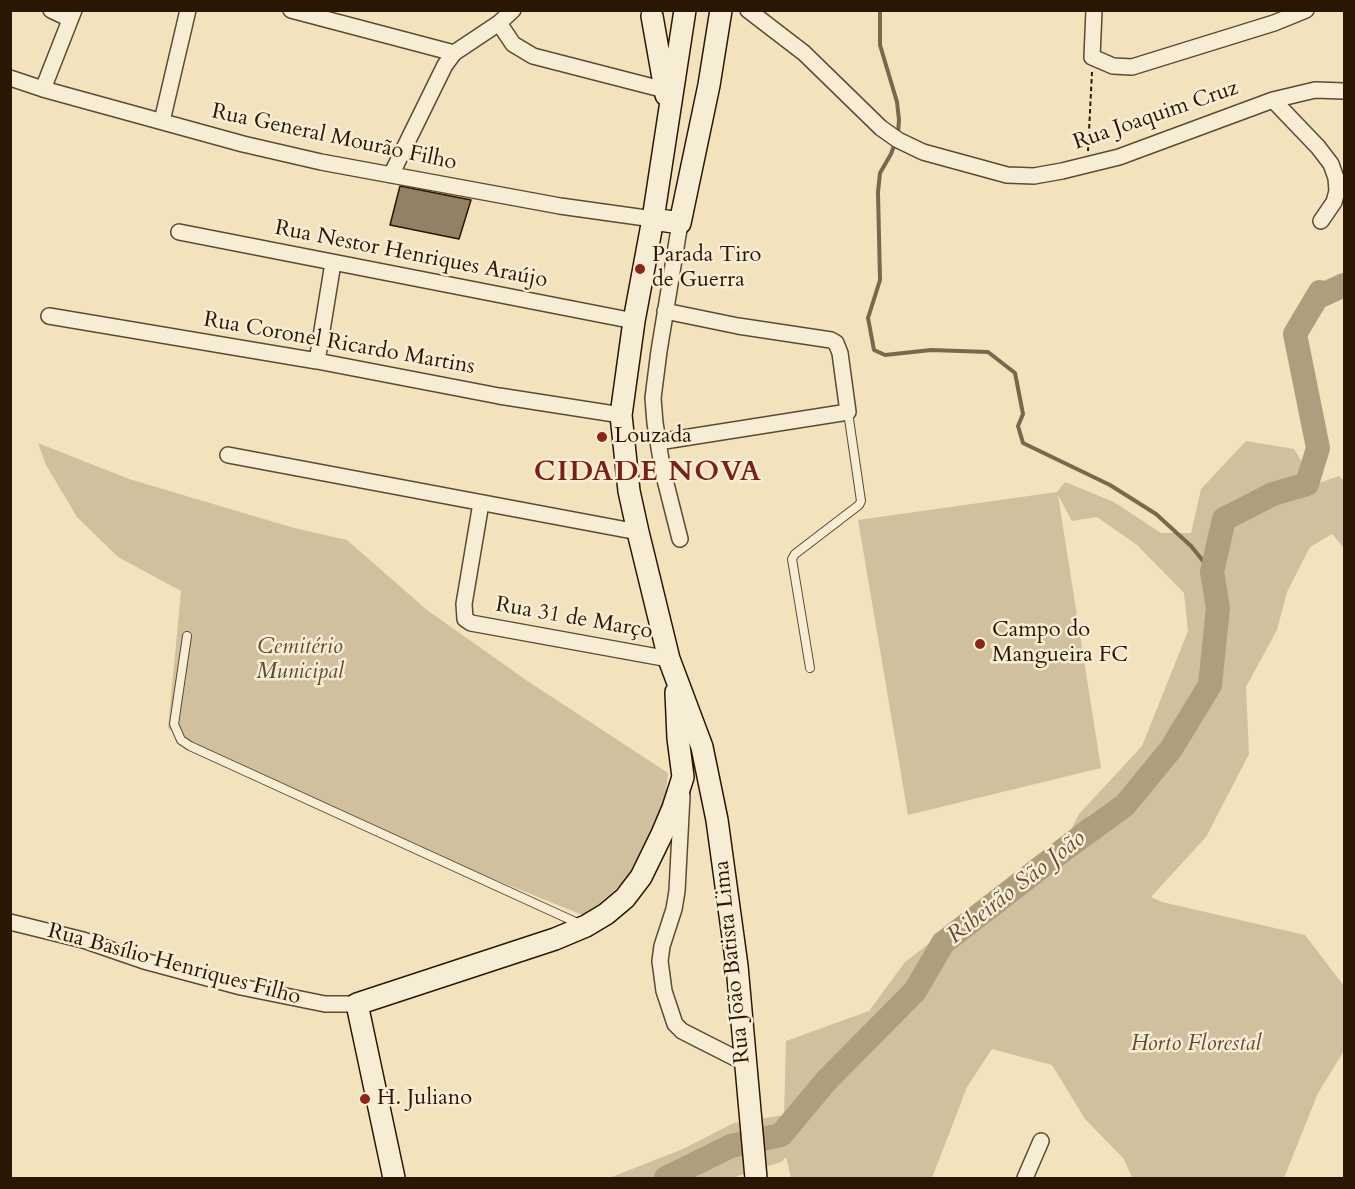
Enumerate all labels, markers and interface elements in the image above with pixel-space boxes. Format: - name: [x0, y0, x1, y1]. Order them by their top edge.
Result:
- street label: Rua Joaquim Cruz: [1070, 75, 1242, 157]
- street label: Rua General Mourão Filho: [209, 99, 459, 177]
- street label: Rua Nestor Henriques Araújo: [272, 216, 550, 294]
- place label: Parada Tiro de Guerra: [652, 243, 761, 294]
- marker: Parada Tiro de Guerra: [633, 262, 647, 276]
- street label: Rua Coronel Ricardo Martins: [201, 307, 477, 381]
- place label: Louzada: [614, 424, 692, 450]
- marker: Louzada: [595, 430, 609, 444]
- district label: CIDADE NOVA: [534, 457, 762, 491]
- street label: Rua 31 de Março: [493, 592, 655, 646]
- place label: Campo do Mangueira FC: [992, 618, 1128, 670]
- park label: Cemitério Municipal: [256, 635, 344, 686]
- marker: Campo do Mangueira FC: [973, 637, 987, 651]
- water label: Ribeirão São João: [942, 825, 1092, 951]
- street label: Rua João Batista Lima: [709, 859, 757, 1065]
- street label: Rua Basílio Henriques Filho: [45, 918, 303, 1012]
- park label: Horto Florestal: [1131, 1032, 1261, 1058]
- place label: H. Juliano: [377, 1086, 472, 1112]
- marker: H. Juliano: [358, 1092, 372, 1106]

